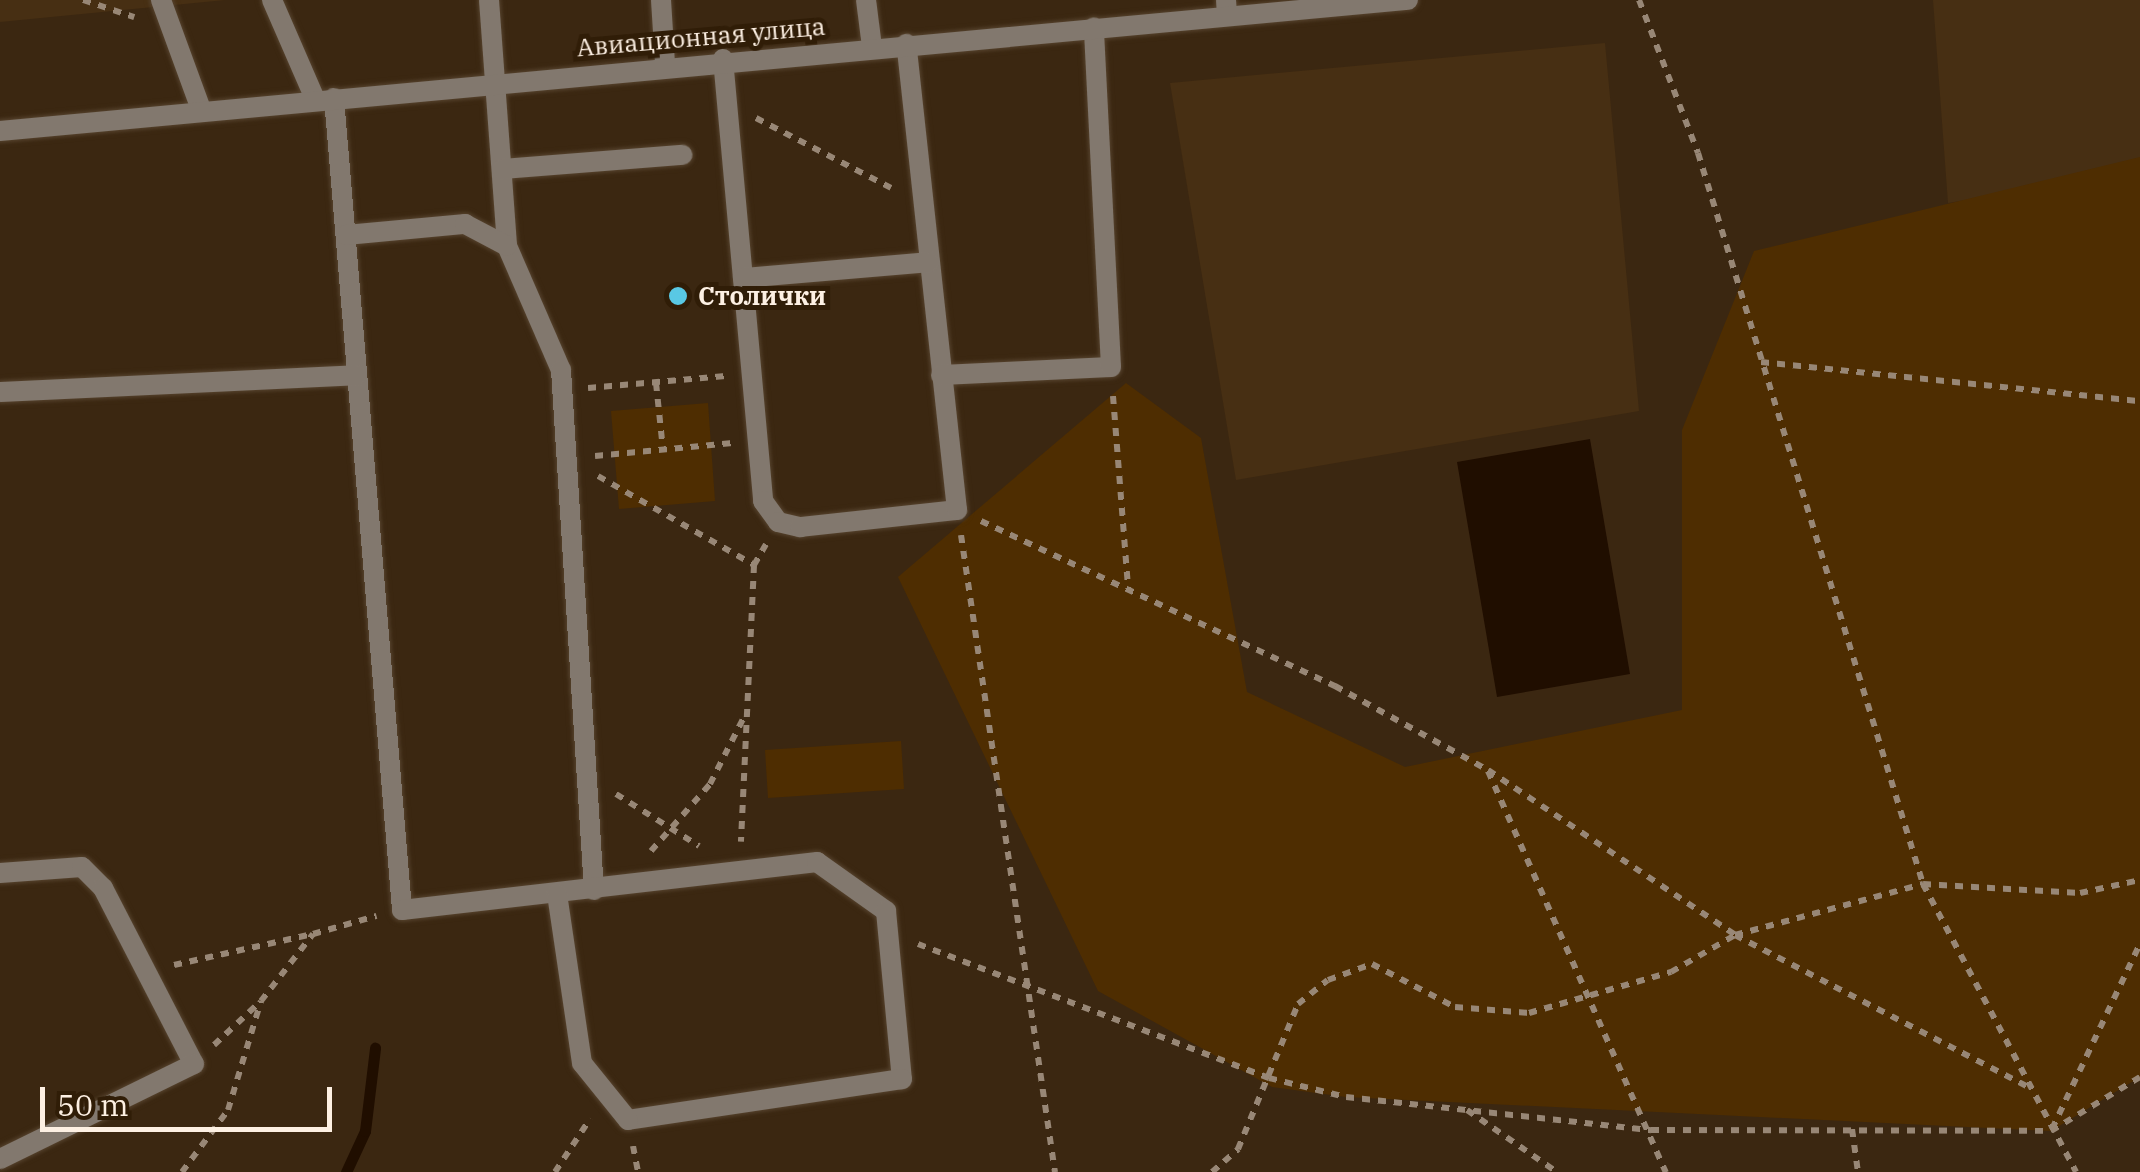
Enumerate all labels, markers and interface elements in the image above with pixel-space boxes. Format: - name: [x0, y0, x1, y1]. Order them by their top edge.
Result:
- street label: Авиационная улица: [575, 11, 827, 63]
- place label: Столички: [698, 281, 826, 311]
- marker: Столички: [667, 285, 689, 307]
- scale bar: [45, 1067, 338, 1129]
- text: 50 m: [57, 1085, 129, 1124]

